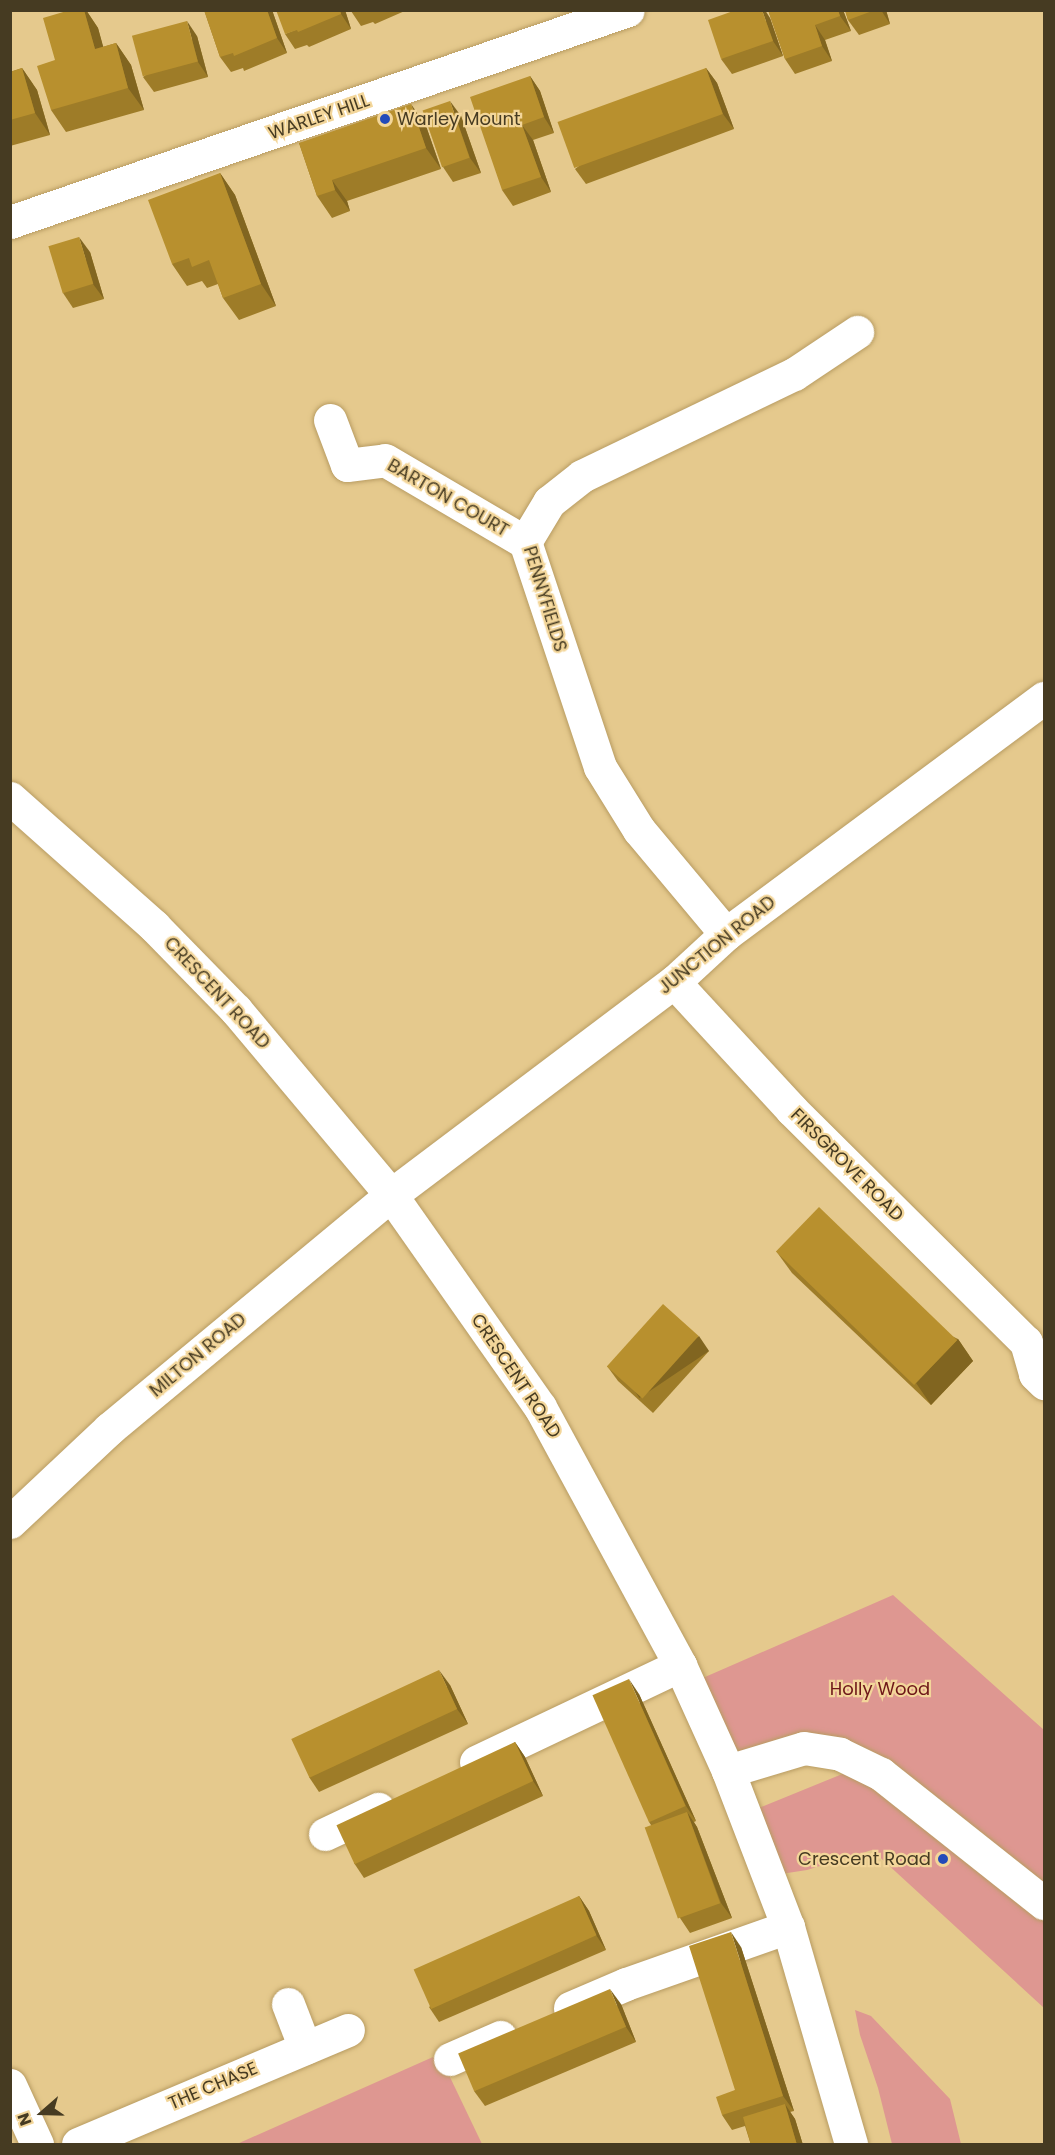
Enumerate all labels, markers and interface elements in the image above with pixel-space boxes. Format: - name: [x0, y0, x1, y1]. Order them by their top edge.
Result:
- street label: WARLEY HILL: [266, 90, 372, 144]
- place label: Warley Mount: [397, 108, 521, 130]
- marker: Warley Mount: [378, 112, 392, 126]
- street label: BARTON COURT: [384, 455, 512, 541]
- street label: PENNYFIELDS: [519, 544, 571, 654]
- street label: JUNCTION ROAD: [654, 891, 780, 999]
- street label: CRESCENT ROAD: [160, 933, 274, 1053]
- street label: FIRSGROVE ROAD: [786, 1104, 908, 1226]
- street label: MILTON ROAD: [145, 1308, 251, 1402]
- street label: CRESCENT ROAD: [467, 1310, 565, 1442]
- park label: Holly Wood: [830, 1678, 930, 1700]
- place label: Crescent Road: [798, 1848, 931, 1870]
- marker: Crescent Road: [936, 1852, 950, 1866]
- street label: THE CHASE: [165, 2058, 261, 2114]
- north arrow: [12, 2083, 72, 2143]
- text: N: [12, 2110, 37, 2129]

